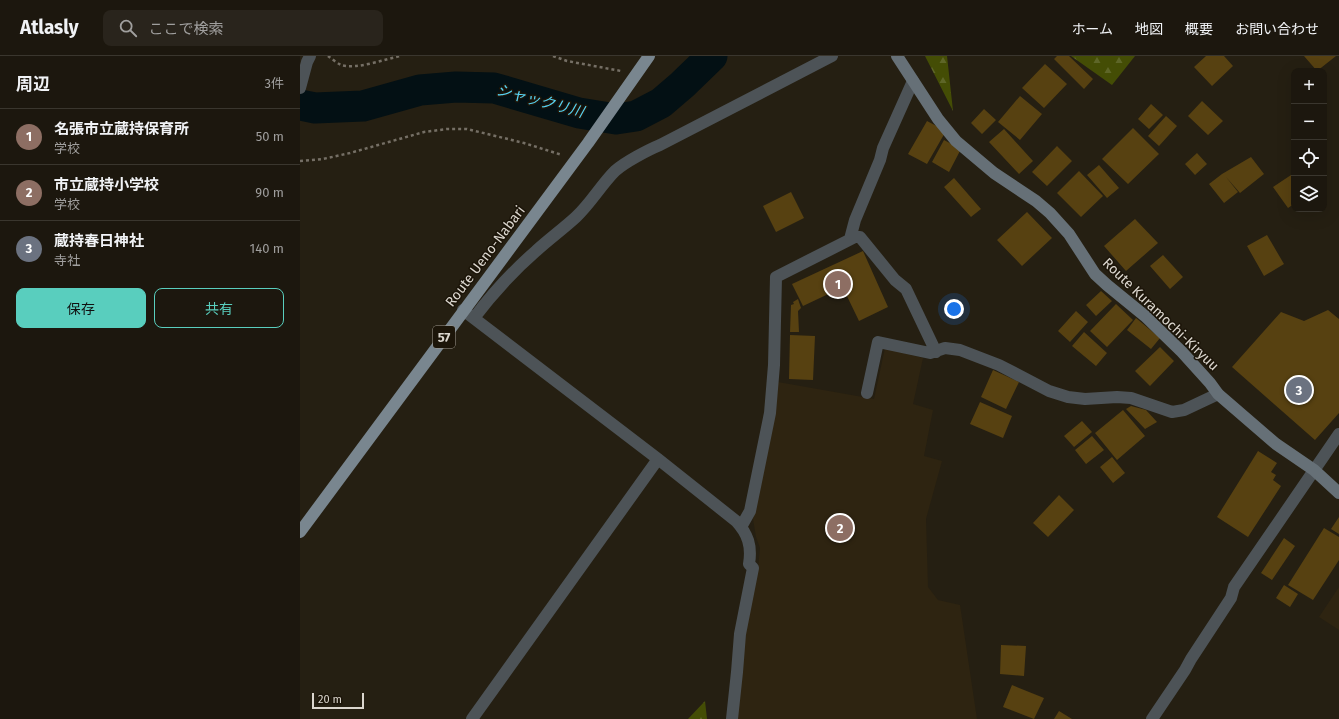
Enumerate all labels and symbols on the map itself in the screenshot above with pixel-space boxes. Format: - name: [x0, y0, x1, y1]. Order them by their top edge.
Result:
- water label: シャックリ川: [494, 81, 588, 122]
- street label: Route Ueno-Nabari: [442, 202, 529, 310]
- street label: Route Kuramochi-Kiryuu: [1099, 254, 1222, 374]
- pin: 1: [825, 269, 851, 299]
- your location: [944, 299, 964, 319]
- road number: 57: [433, 326, 455, 348]
- pin: 3: [1286, 375, 1312, 405]
- pin: 2: [827, 513, 853, 543]
- scale bar: [312, 691, 364, 710]

